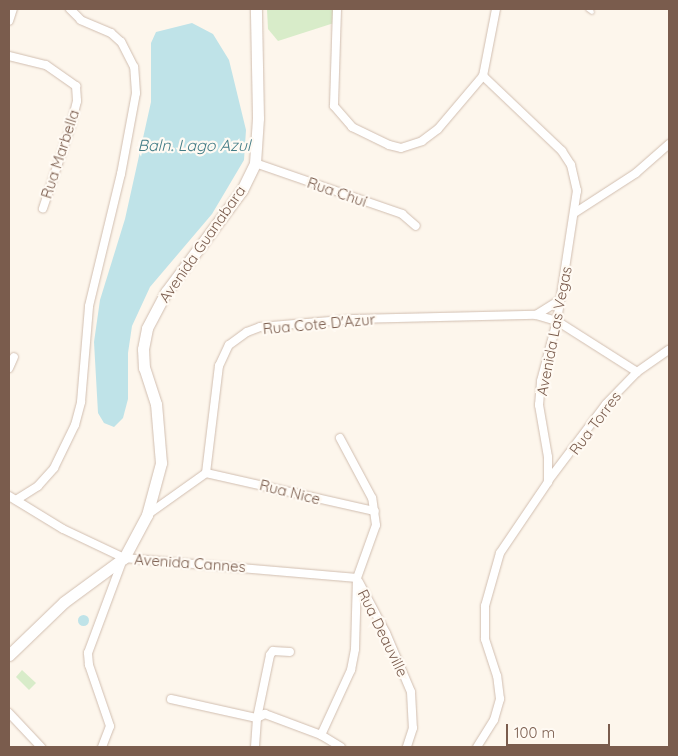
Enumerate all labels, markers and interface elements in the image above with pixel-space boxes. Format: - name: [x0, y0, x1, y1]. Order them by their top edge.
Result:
- street label: Rua Marbella: [37, 107, 83, 201]
- water label: Baln. Lago Azul: [137, 135, 251, 155]
- street label: Rua Chuí: [305, 173, 369, 211]
- street label: Avenida Guanabara: [155, 182, 249, 306]
- street label: Avenida Las Vegas: [533, 265, 575, 397]
- street label: Rua Cote D'Azur: [262, 310, 376, 338]
- street label: Rua Torres: [565, 388, 625, 458]
- street label: Rua Nice: [258, 476, 322, 508]
- street label: Avenida Cannes: [134, 550, 246, 576]
- street label: Rua Deauville: [354, 586, 412, 680]
- scale bar: [508, 714, 612, 746]
- text: 100 m: [514, 723, 555, 742]

